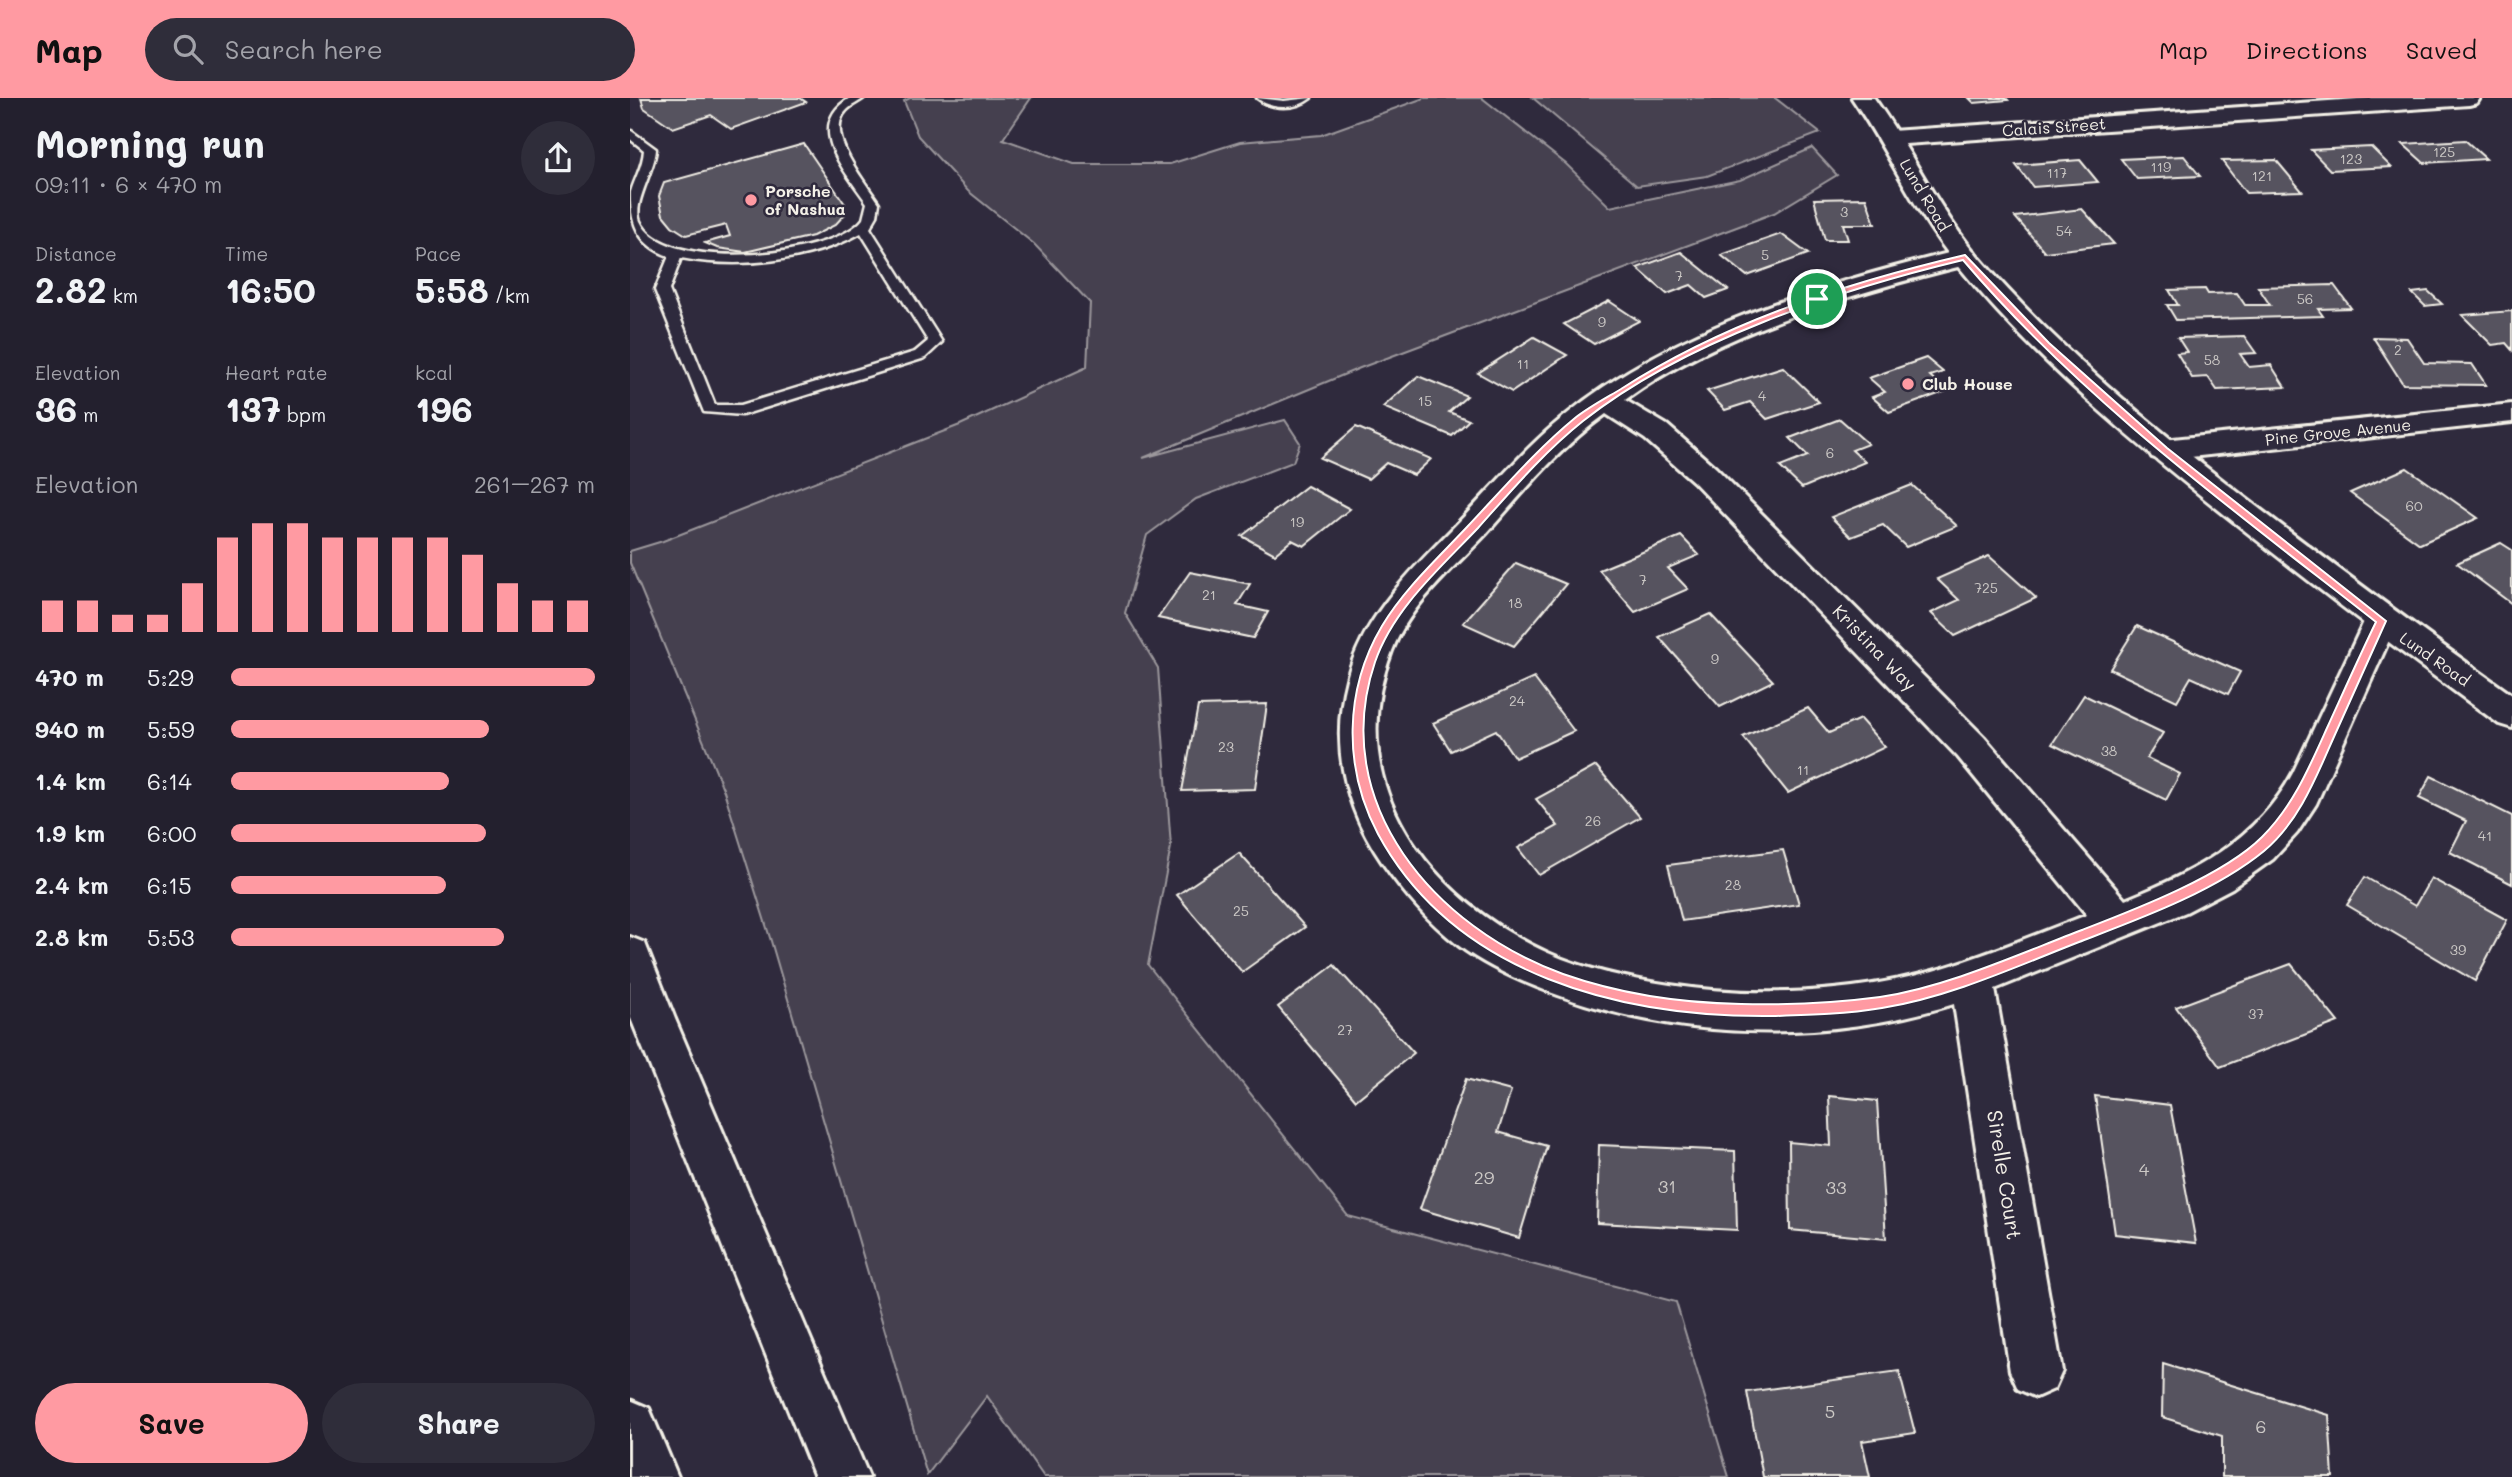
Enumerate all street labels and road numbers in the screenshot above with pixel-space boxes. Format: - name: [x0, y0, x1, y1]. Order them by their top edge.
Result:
- street label: Calais Street: [2001, 112, 2107, 141]
- street label: Lund Road: [1896, 155, 1955, 235]
- street label: Pine Grove Avenue: [2264, 413, 2412, 450]
- street label: Kristina Way: [1828, 599, 1922, 696]
- street label: Lund Road: [2396, 627, 2475, 690]
- street label: Sirelle Court: [1982, 1108, 2029, 1241]

